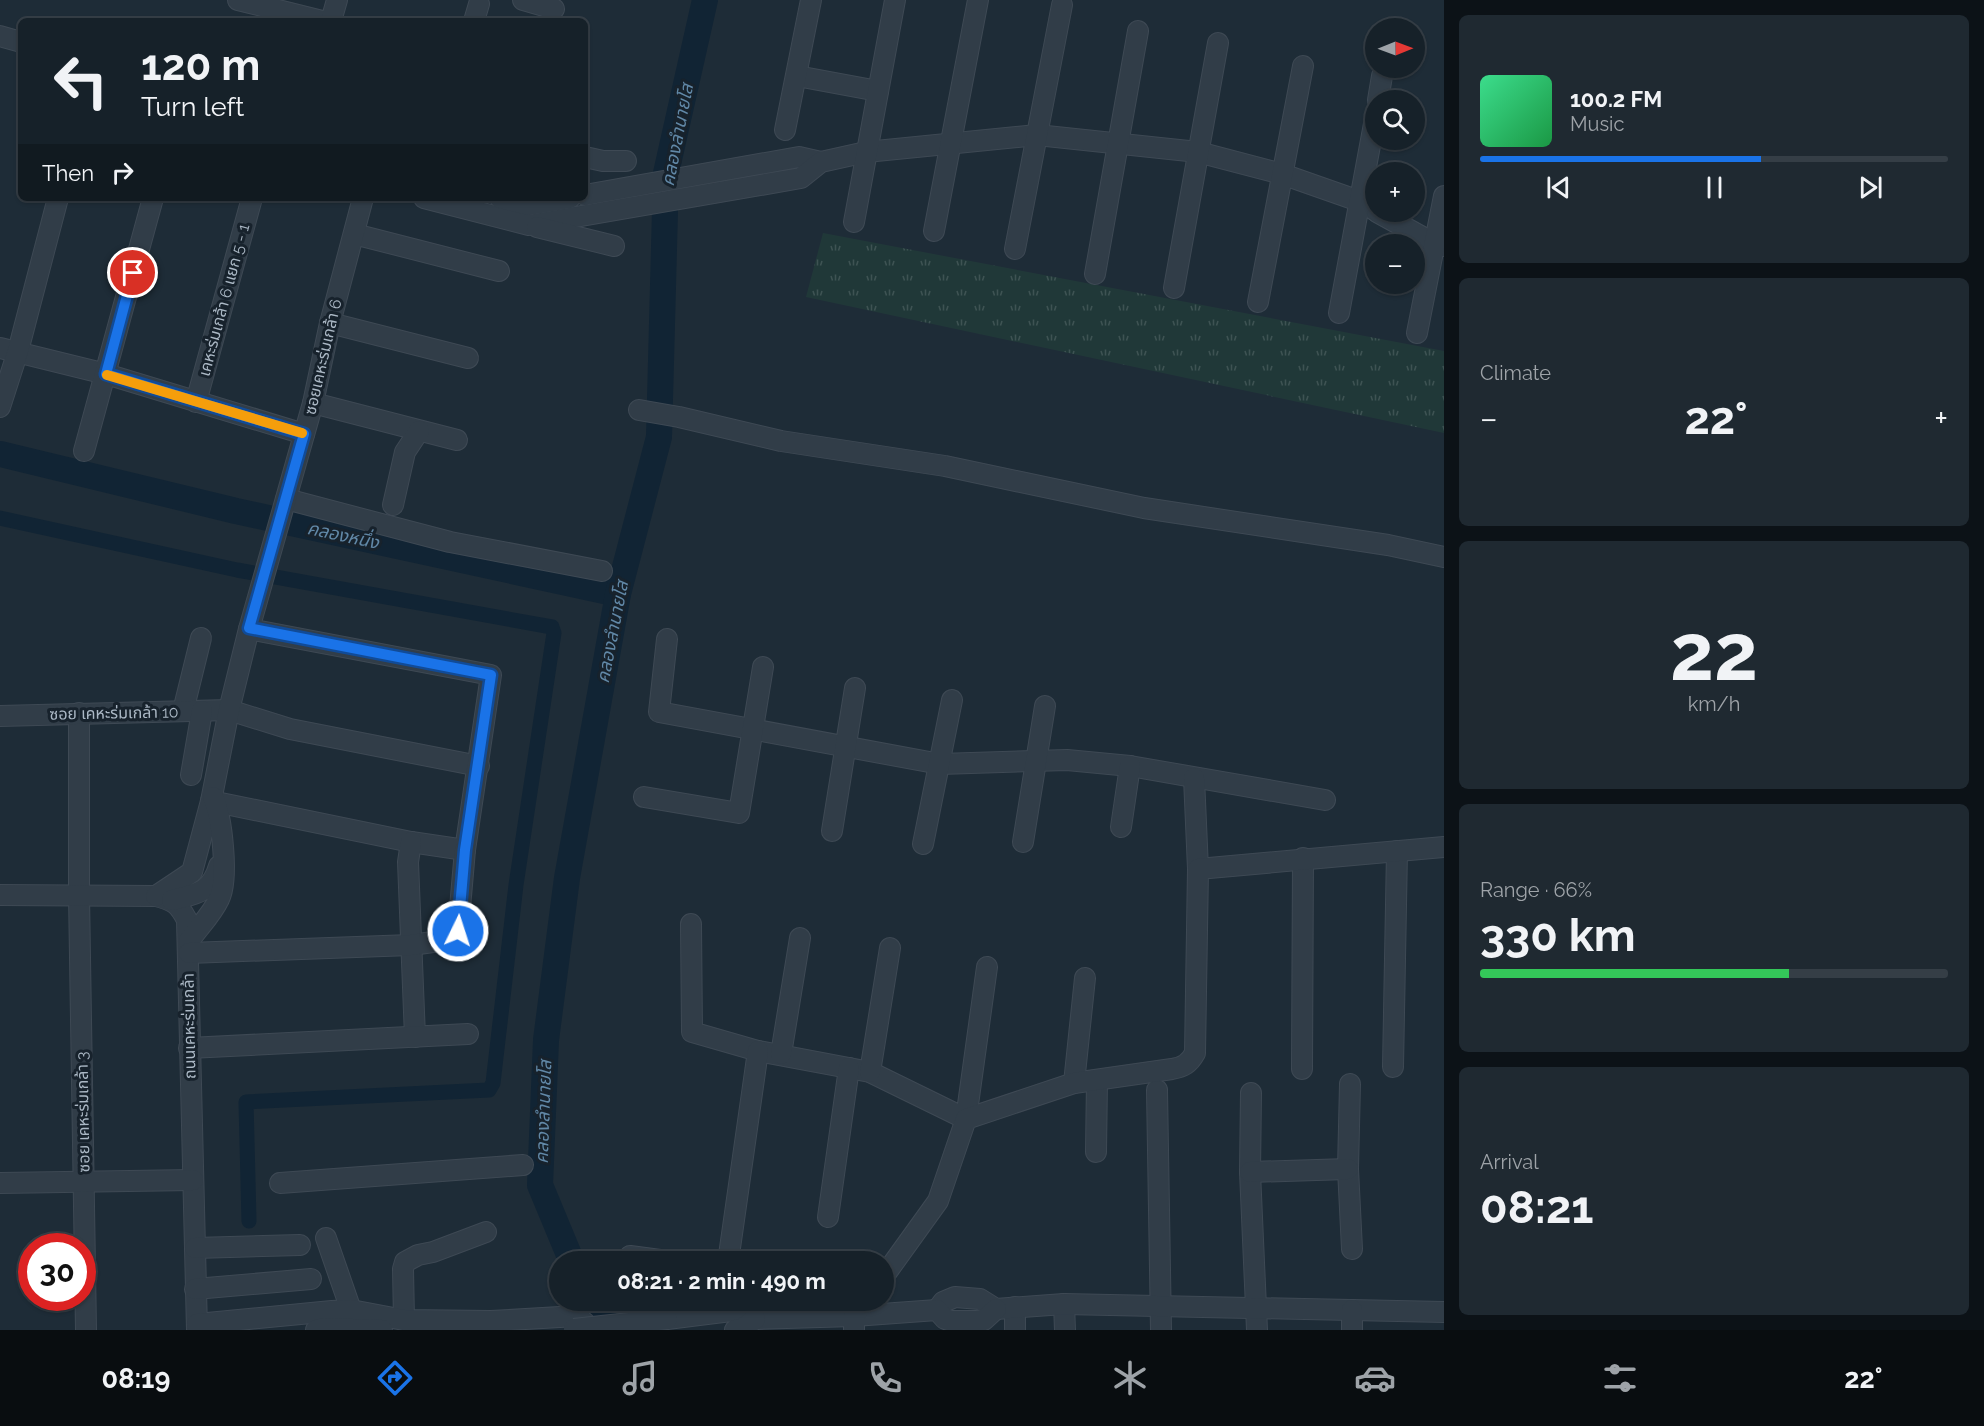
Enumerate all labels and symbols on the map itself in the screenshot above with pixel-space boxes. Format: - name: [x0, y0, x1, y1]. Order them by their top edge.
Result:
- north arrow: [1365, 18, 1425, 78]
- water label: คลองลำนายโส: [657, 79, 698, 188]
- street label: เคหะร่มเกล้า 6 แยก 5 - 1: [195, 222, 254, 378]
- pin: [107, 247, 158, 298]
- street label: ซอยเคหะร่มเกล้า 6: [300, 297, 346, 417]
- water label: คลองหนึ่ง: [305, 515, 382, 553]
- water label: คลองลำนายโส: [592, 576, 633, 685]
- street label: ซอย เคหะร่มเกล้า 10: [49, 702, 179, 724]
- position arrow: [426, 899, 490, 963]
- street label: ถนนเคหะร่มเกล้า: [179, 973, 199, 1079]
- street label: ซอย เคหะร่มเกล้า 3: [72, 1051, 94, 1173]
- water label: คลองลำนายโส: [531, 1057, 555, 1164]
- speed limit sign: 30: [18, 1233, 96, 1311]

